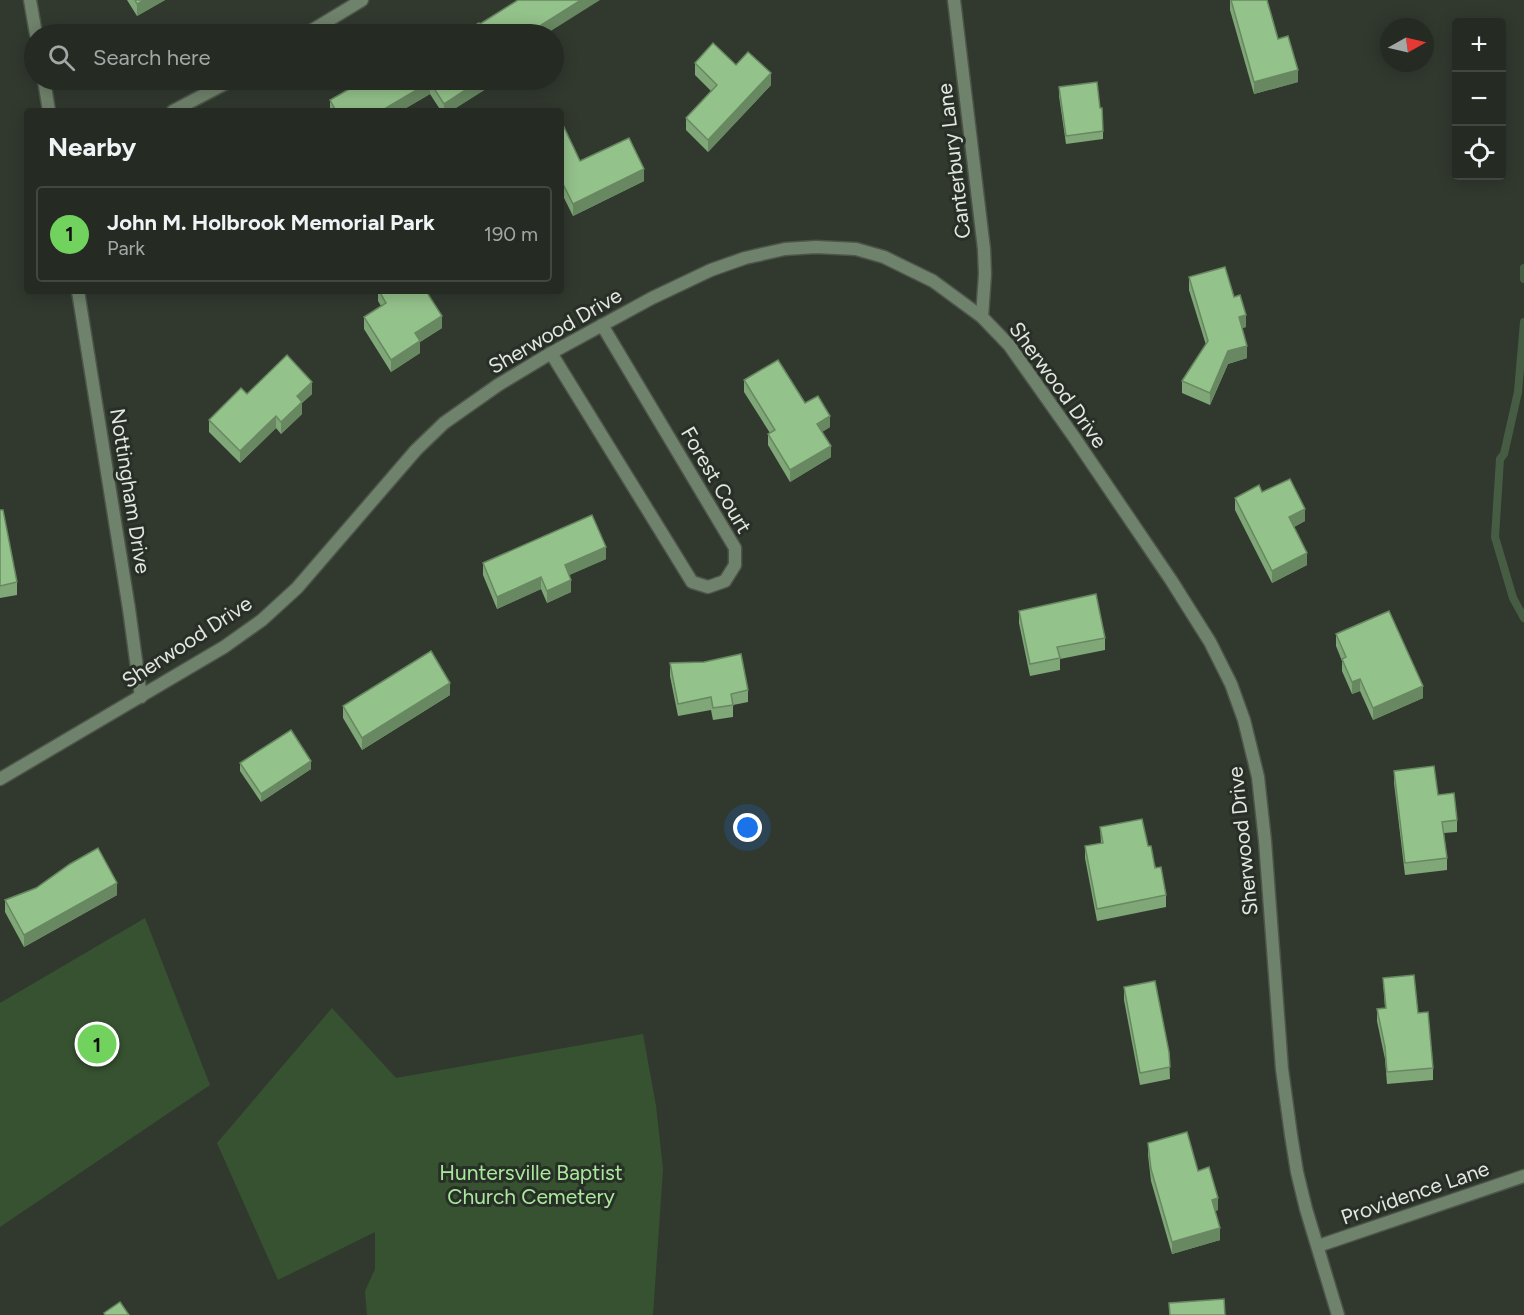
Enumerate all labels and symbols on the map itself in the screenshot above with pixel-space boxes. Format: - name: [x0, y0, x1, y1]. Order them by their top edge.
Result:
- north arrow: [1380, 18, 1434, 72]
- street label: Canterbury Lane: [932, 82, 975, 240]
- street label: Sherwood Drive: [484, 282, 626, 379]
- street label: Sherwood Drive: [1004, 317, 1113, 453]
- street label: Nottingham Drive: [105, 406, 156, 575]
- street label: Forest Court: [676, 422, 757, 538]
- street label: Sherwood Drive: [117, 590, 256, 693]
- street label: Sherwood Drive: [1222, 765, 1263, 917]
- your location: [733, 813, 762, 842]
- pin: 1: [78, 1022, 116, 1066]
- street label: Providence Lane: [1337, 1155, 1492, 1230]
- park label: Huntersville Baptist Church Cemetery: [439, 1160, 623, 1209]

